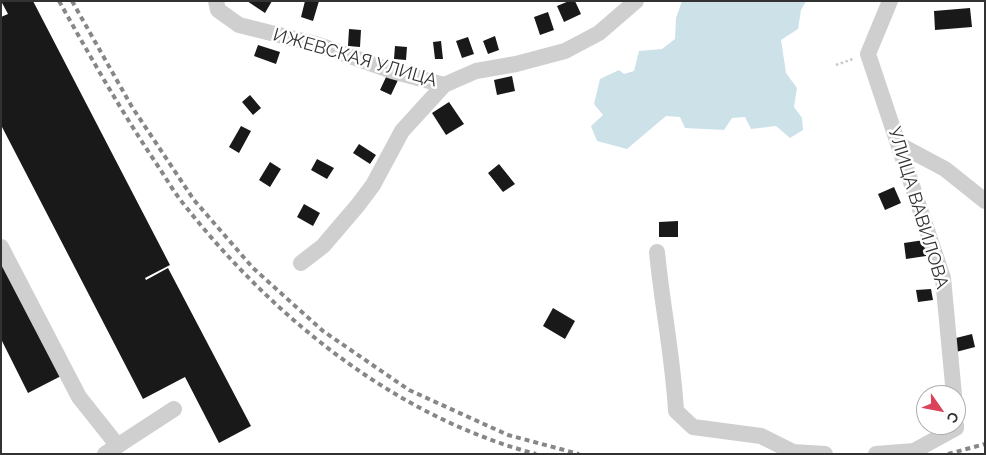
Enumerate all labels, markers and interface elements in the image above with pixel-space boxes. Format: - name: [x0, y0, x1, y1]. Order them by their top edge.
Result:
- street label: ИЖЕВСКАЯ УЛИЦА: [271, 24, 439, 92]
- street label: УЛИЦА ВАВИЛОВА: [883, 125, 953, 291]
- north arrow: [916, 385, 966, 435]
- text: С: [943, 409, 962, 426]

